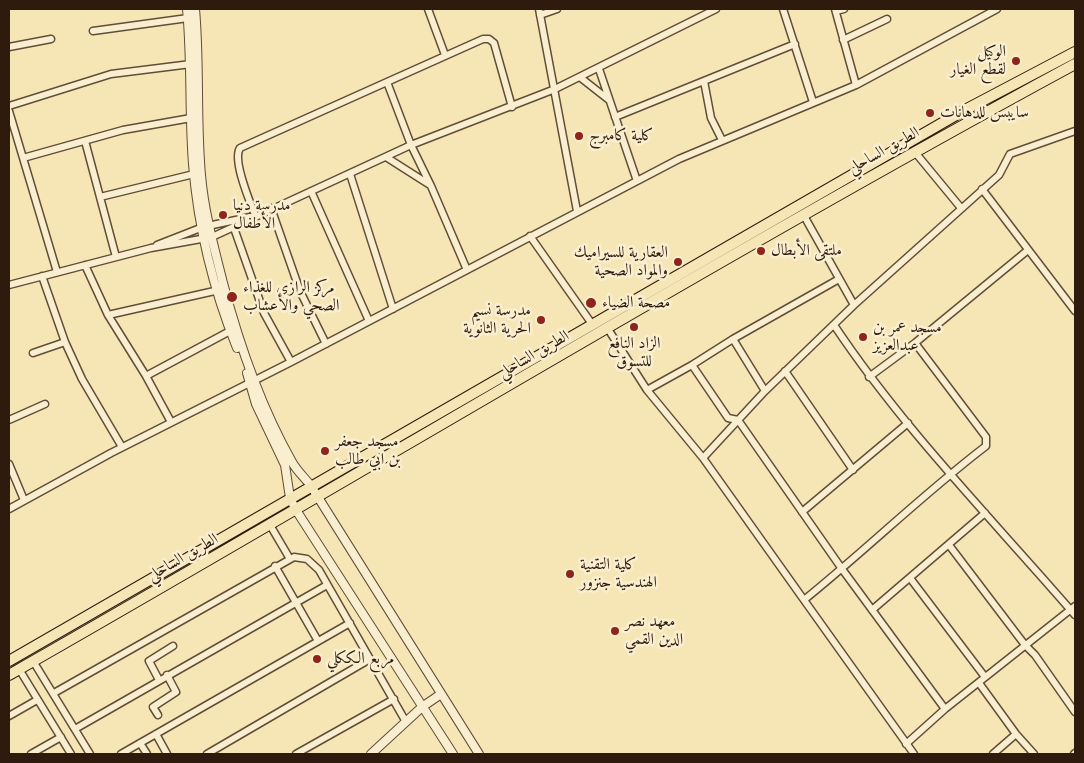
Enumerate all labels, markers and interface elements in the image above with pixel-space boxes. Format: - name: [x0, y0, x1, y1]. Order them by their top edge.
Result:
- place label: الوكيل لقطع الغيار: [950, 42, 1006, 80]
- marker: الوكيل لقطع الغيار: [1010, 55, 1022, 67]
- place label: سايبس للدهانات: [940, 103, 1029, 123]
- marker: سايبس للدهانات: [924, 107, 936, 119]
- street label: الطريق الساحلي: [845, 123, 923, 179]
- place label: كلية كامبرج: [589, 126, 654, 146]
- marker: كلية كامبرج: [573, 130, 585, 142]
- place label: مدرسة دنيا الأطفال: [233, 196, 291, 234]
- marker: مدرسة دنيا الأطفال: [217, 209, 229, 221]
- place label: ملتقى الأبطال: [771, 241, 842, 261]
- place label: العقارية للسيراميك والمواد الصحية: [574, 243, 668, 281]
- marker: ملتقى الأبطال: [755, 245, 767, 257]
- marker: العقارية للسيراميك والمواد الصحية: [672, 256, 684, 268]
- place label: مركز الرازي للغذاء الصحي والأعشاب: [243, 278, 340, 316]
- marker: مركز الرازي للغذاء الصحي والأعشاب: [225, 290, 239, 304]
- place label: مصحة الضياء: [602, 293, 670, 313]
- marker: مصحة الضياء: [584, 296, 598, 310]
- place label: مدرسة نسيم الحرية الثانوية: [463, 301, 531, 339]
- marker: مدرسة نسيم الحرية الثانوية: [535, 314, 547, 326]
- place label: مسجد عمر بن عبدالعزيز: [873, 318, 942, 356]
- marker: الزاد النافع للتسوق: [628, 321, 640, 333]
- street label: الطريق الساحلي: [495, 327, 573, 383]
- marker: مسجد عمر بن عبدالعزيز: [857, 331, 869, 343]
- place label: الزاد النافع للتسوق: [607, 334, 661, 372]
- place label: مسجد جعفر بن ابي طالب: [335, 432, 400, 470]
- marker: مسجد جعفر بن ابي طالب: [319, 445, 331, 457]
- street label: الطريق الساحلي: [144, 530, 222, 586]
- place label: كلية التقنية الهندسية جنزور: [580, 555, 657, 593]
- marker: كلية التقنية الهندسية جنزور: [564, 568, 576, 580]
- place label: معهد نصر الدين القمي: [625, 612, 683, 650]
- marker: معهد نصر الدين القمي: [609, 625, 621, 637]
- place label: مربع الككلي: [327, 649, 394, 669]
- marker: مربع الككلي: [311, 653, 323, 665]

